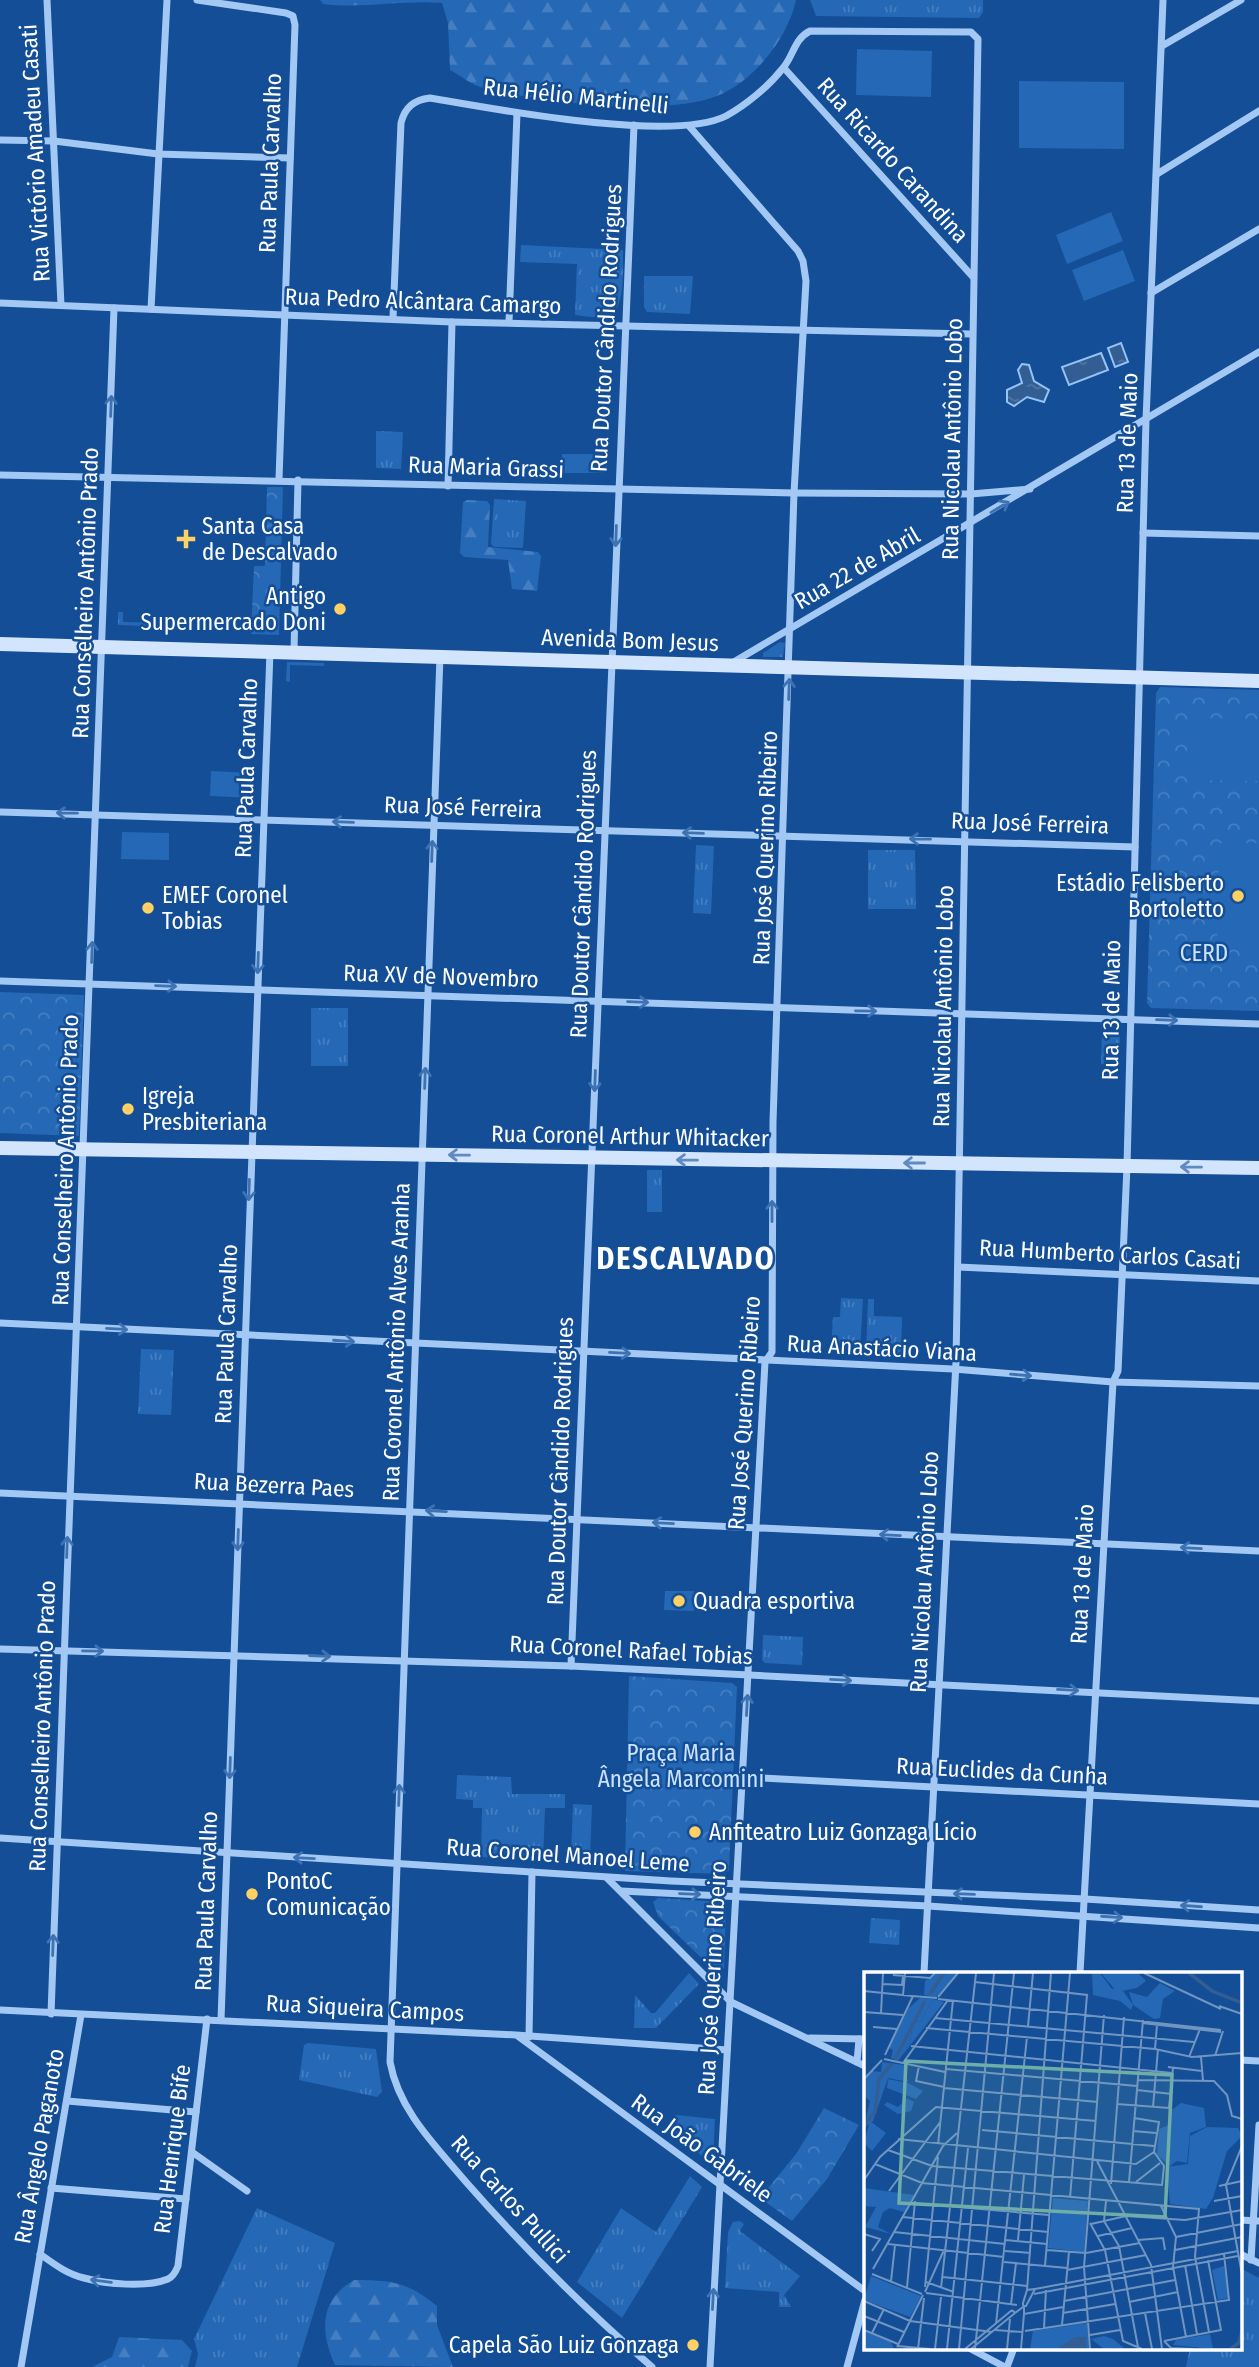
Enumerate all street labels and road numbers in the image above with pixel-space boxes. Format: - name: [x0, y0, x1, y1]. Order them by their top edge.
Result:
- street label: Rua Victório Amadeu Casati: [14, 23, 56, 283]
- street label: Rua Hélio Martinelli: [482, 72, 670, 120]
- street label: Rua Ricardo Carandina: [811, 72, 975, 248]
- street label: Rua Paula Carvalho: [253, 73, 287, 253]
- street label: Rua Doutor Cândido Rodrigues: [584, 183, 628, 473]
- street label: Rua Pedro Alcântara Camargo: [284, 282, 562, 320]
- street label: Rua Nicolau Antônio Lobo: [936, 318, 968, 560]
- street label: Rua 13 de Maio: [1111, 372, 1143, 514]
- street label: Rua Conselheiro Antônio Prado: [66, 447, 104, 739]
- street label: Rua Maria Grassi: [407, 450, 565, 484]
- street label: Rua 22 de Abril: [789, 521, 925, 615]
- street label: Avenida Bom Jesus: [541, 623, 719, 657]
- street label: Rua Paula Carvalho: [229, 678, 263, 858]
- street label: Rua José Querino Ribeiro: [747, 730, 783, 966]
- street label: Rua Doutor Cândido Rodrigues: [564, 749, 602, 1039]
- street label: Rua José Ferreira: [384, 790, 542, 824]
- street label: Rua José Ferreira: [951, 806, 1109, 840]
- street label: Rua Nicolau Antônio Lobo: [927, 885, 959, 1127]
- street label: Rua 13 de Maio: [1096, 939, 1126, 1081]
- street label: Rua XV de Novembro: [343, 959, 539, 993]
- street label: Rua Conselheiro Antônio Prado: [46, 1014, 84, 1306]
- street label: Rua Coronel Arthur Whitacker: [491, 1120, 769, 1152]
- street label: Rua Coronel Antônio Alves Aranha: [376, 1182, 416, 1502]
- street label: Rua Humberto Carlos Casati: [978, 1233, 1242, 1275]
- street label: Rua Paula Carvalho: [209, 1244, 243, 1424]
- street label: Rua José Querino Ribeiro: [722, 1295, 766, 1531]
- street label: Rua Doutor Cândido Rodrigues: [541, 1316, 579, 1606]
- street label: Rua Anastácio Viana: [786, 1329, 978, 1367]
- street label: Rua Nicolau Antônio Lobo: [904, 1450, 944, 1694]
- street label: Rua Bezerra Paes: [193, 1467, 355, 1503]
- street label: Rua 13 de Maio: [1064, 1503, 1100, 1645]
- street label: Rua Conselheiro Antônio Prado: [23, 1580, 61, 1872]
- street label: Rua Coronel Rafael Tobias: [509, 1630, 754, 1670]
- street label: Rua Euclides da Cunha: [895, 1751, 1109, 1791]
- street label: Rua Paula Carvalho: [189, 1811, 223, 1991]
- street label: Rua Coronel Manoel Leme: [445, 1833, 691, 1877]
- street label: Rua José Querino Ribeiro: [692, 1860, 732, 2096]
- street label: Rua Siqueira Campos: [265, 1989, 465, 2027]
- street label: Rua Ângelo Paganoto: [8, 2046, 70, 2246]
- street label: Rua Henrique Bife: [148, 2063, 196, 2235]
- street label: Rua João Gabriele: [626, 2087, 778, 2209]
- street label: Rua Carlos Pullici: [445, 2129, 575, 2269]

